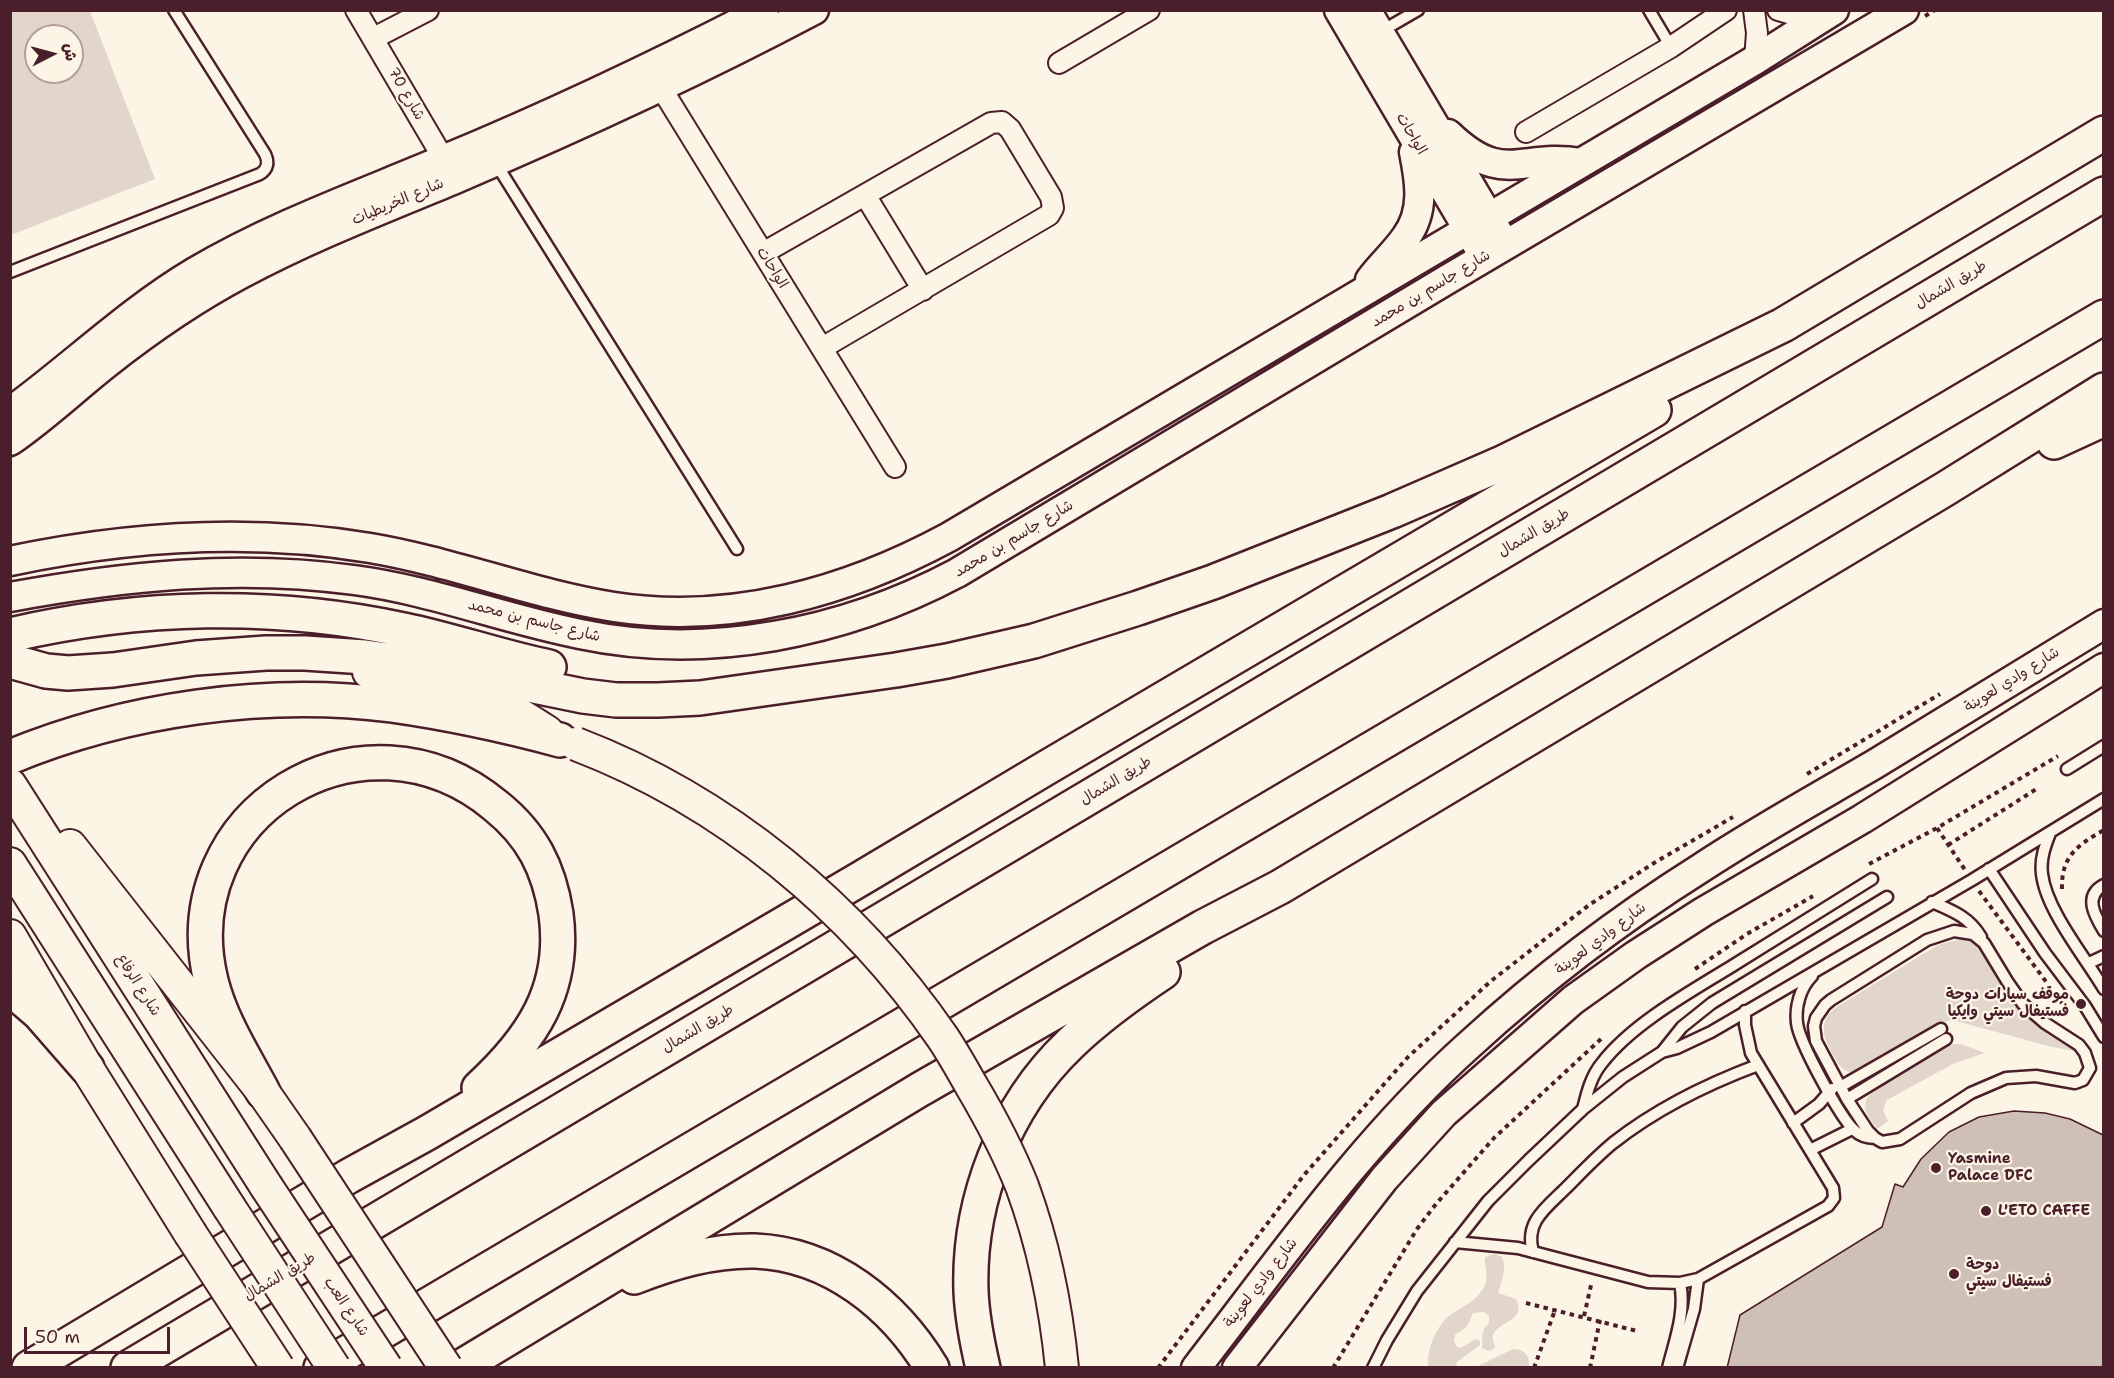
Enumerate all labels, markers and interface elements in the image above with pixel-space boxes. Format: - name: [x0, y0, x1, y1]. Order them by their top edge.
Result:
- north arrow: [24, 24, 84, 84]
- text: ش: [59, 42, 82, 62]
- street label: شارع 70: [384, 64, 428, 124]
- street label: الواحات: [1392, 110, 1430, 158]
- street label: شارع الخريطيات: [349, 175, 447, 229]
- street label: الواحات: [752, 244, 792, 292]
- street label: شارع جاسم بن محمد: [1368, 246, 1494, 332]
- street label: طريق الشمال: [1912, 257, 1990, 313]
- street label: شارع جاسم بن محمد: [951, 496, 1077, 582]
- street label: طريق الشمال: [1495, 505, 1573, 561]
- street label: شارع جاسم بن محمد: [466, 596, 602, 646]
- street label: شارع وادي لعوينة: [1961, 644, 2063, 716]
- street label: طريق الشمال: [1077, 753, 1155, 809]
- street label: شارع وادي لعوينة: [1552, 899, 1650, 979]
- street label: شارع الرفاع: [112, 950, 164, 1020]
- place label: موقف سيارات دوحة فستيفال سيتي وايكيا: [1946, 986, 2069, 1021]
- marker: موقف سيارات دوحة فستيفال سيتي وايكيا: [2074, 997, 2088, 1011]
- street label: طريق الشمال: [659, 1001, 737, 1057]
- place label: Yasmine Palace DFC: [1948, 1150, 2033, 1185]
- marker: Yasmine Palace DFC: [1929, 1161, 1943, 1175]
- place label: L'ETO CAFFE: [1998, 1202, 2090, 1220]
- marker: L'ETO CAFFE: [1979, 1204, 1993, 1218]
- street label: شارع وادي لعوينة: [1220, 1235, 1302, 1331]
- street label: طريق الشمال: [241, 1249, 319, 1305]
- place label: دوحة فستيفال سيتي: [1966, 1256, 2052, 1291]
- marker: دوحة فستيفال سيتي: [1947, 1267, 1961, 1281]
- street label: شارع العب: [320, 1274, 372, 1340]
- scale bar: [27, 1315, 172, 1353]
- text: 50 m: [35, 1325, 80, 1349]

